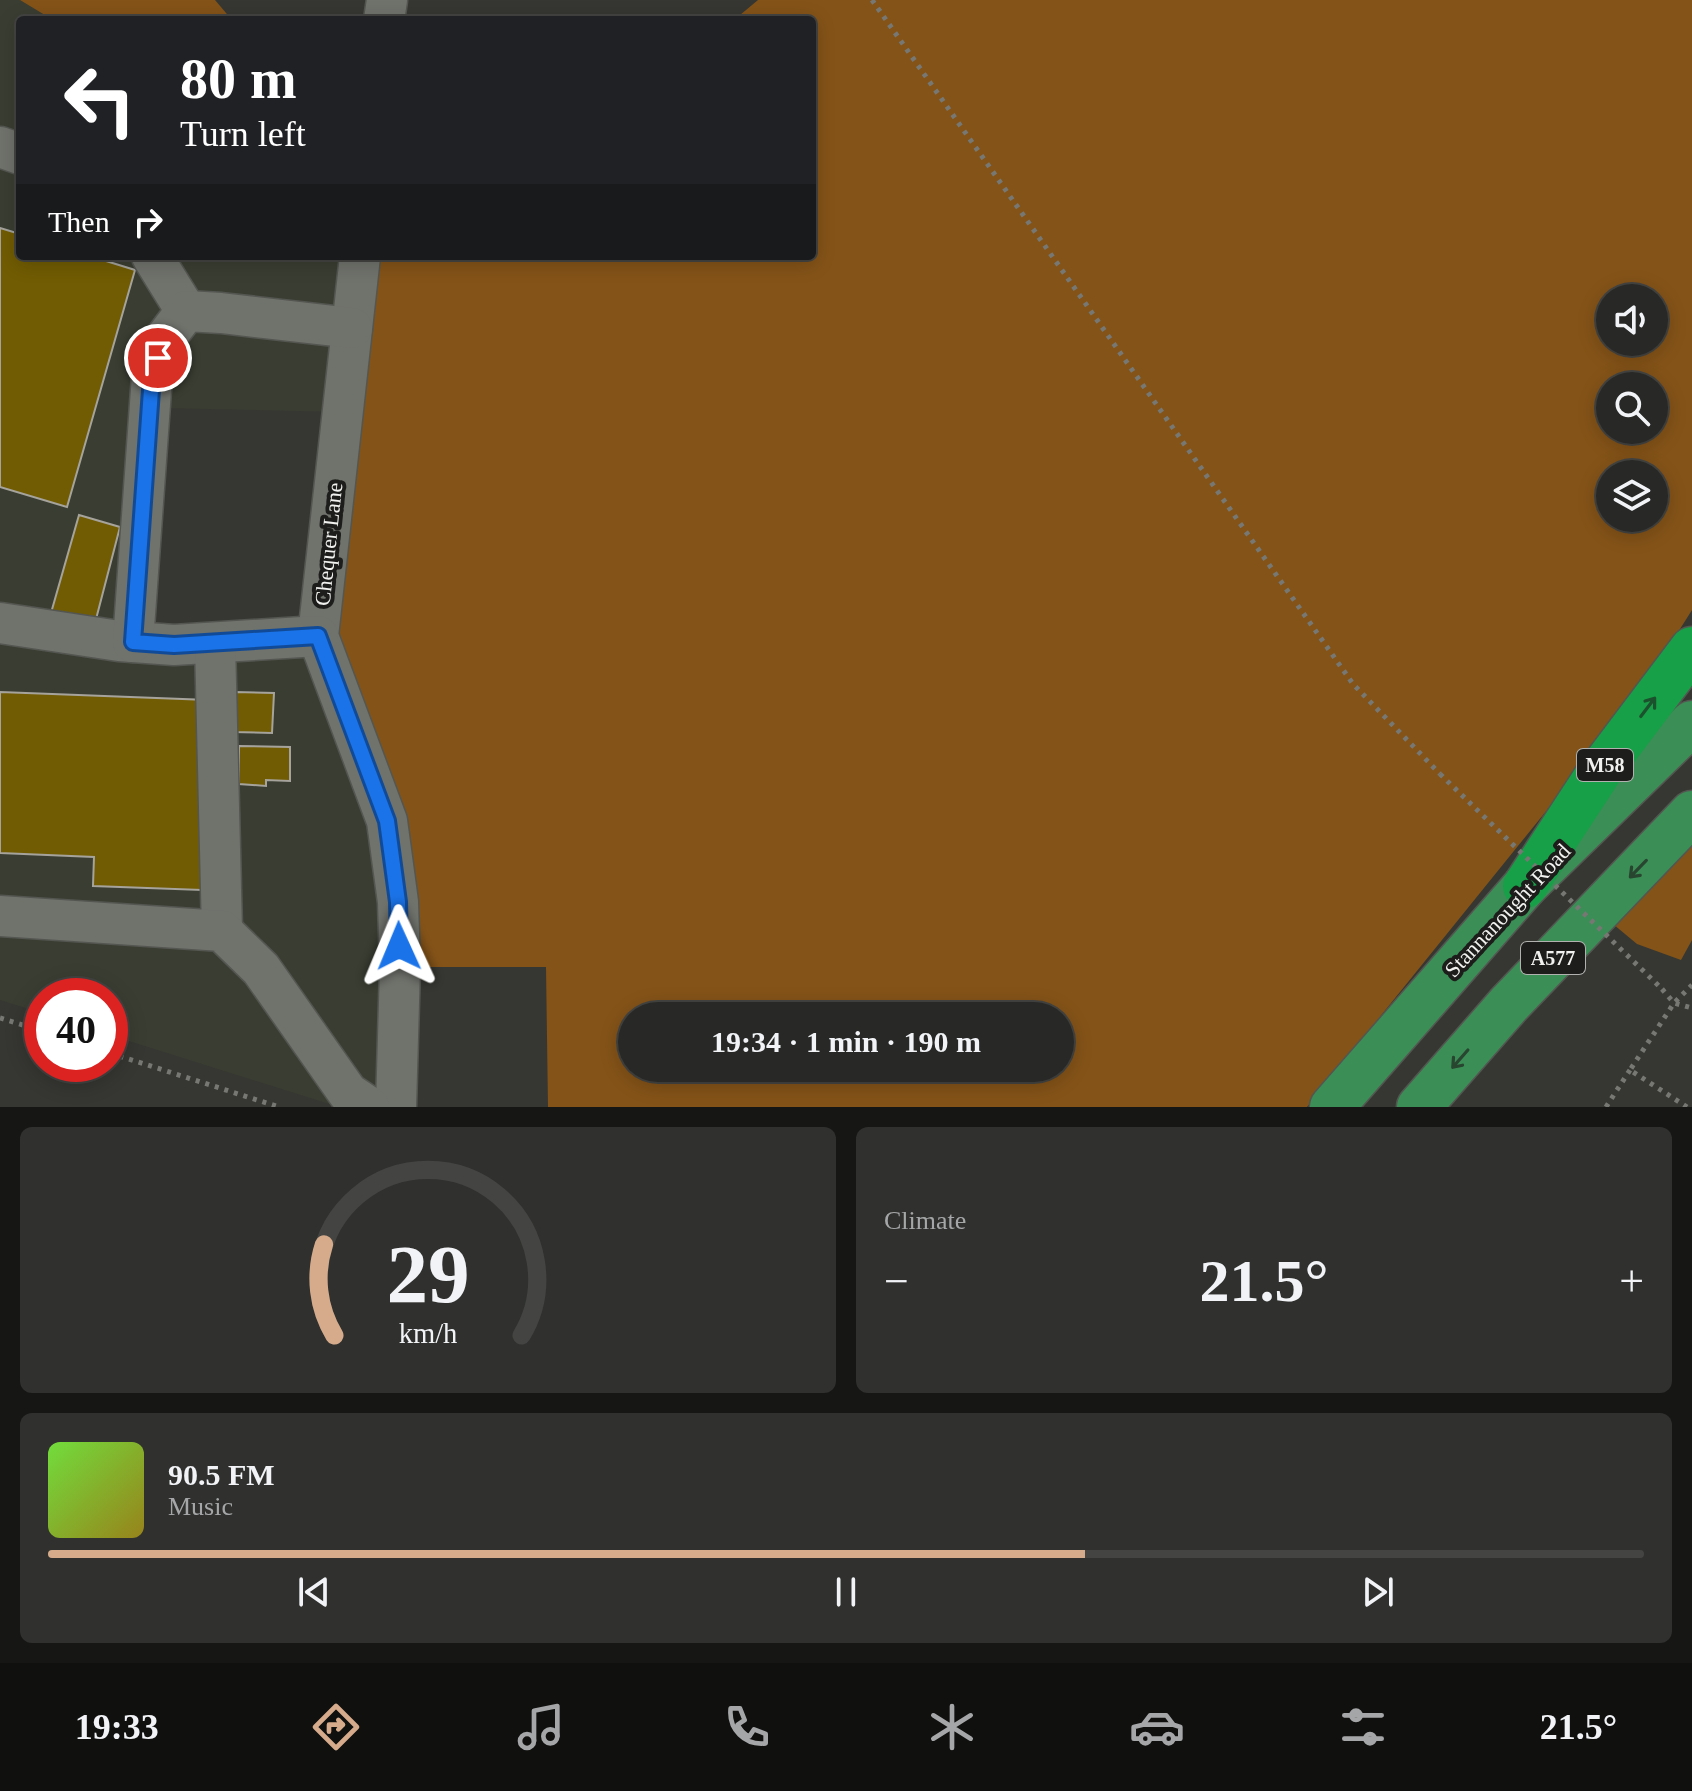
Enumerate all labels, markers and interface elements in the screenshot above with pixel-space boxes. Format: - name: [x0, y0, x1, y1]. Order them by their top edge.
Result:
- icon: left: [48, 48, 152, 152]
- text: 80 m: [180, 48, 297, 110]
- text: Turn left: [180, 114, 306, 154]
- icon: right: [126, 200, 170, 244]
- text: Then: [48, 205, 110, 238]
- map controls: [1596, 284, 1668, 532]
- button: sound: [1596, 284, 1668, 356]
- pin: [124, 324, 192, 392]
- icon: arrive: [136, 336, 180, 380]
- button: search: [1596, 372, 1668, 444]
- button: layers: [1596, 460, 1668, 532]
- street label: Chequer Lane: [310, 481, 347, 607]
- one-way arrow: [1640, 697, 1657, 718]
- road number: M58: [1577, 749, 1633, 781]
- street label: Stannanought Road: [1439, 839, 1575, 982]
- one-way arrow: [1629, 859, 1648, 878]
- position arrow: [357, 904, 441, 988]
- road number: A577: [1521, 942, 1585, 974]
- speed limit sign: 40: [24, 978, 128, 1082]
- text: 19:34 · 1 min · 190 m: [711, 1025, 981, 1058]
- one-way arrow: [1452, 1049, 1470, 1069]
- text: Climate: [884, 1206, 966, 1235]
- text: 29: [386, 1228, 470, 1320]
- text: 21.5°: [1200, 1248, 1329, 1314]
- text: −: [884, 1257, 909, 1306]
- text: +: [1619, 1257, 1644, 1306]
- text: km/h: [399, 1318, 457, 1349]
- text: 90.5 FM: [168, 1458, 275, 1491]
- text: Music: [168, 1492, 233, 1521]
- icon: previous: [292, 1570, 336, 1614]
- icon: pause: [824, 1570, 868, 1614]
- icon: next: [1356, 1570, 1400, 1614]
- icon: directions: [308, 1699, 364, 1755]
- icon: music: [513, 1699, 569, 1755]
- icon: phone: [719, 1699, 775, 1755]
- icon: climate: [924, 1699, 980, 1755]
- icon: car: [1129, 1699, 1185, 1755]
- icon: filters: [1335, 1699, 1391, 1755]
- text: 19:33: [75, 1707, 159, 1747]
- text: 21.5°: [1540, 1707, 1617, 1747]

